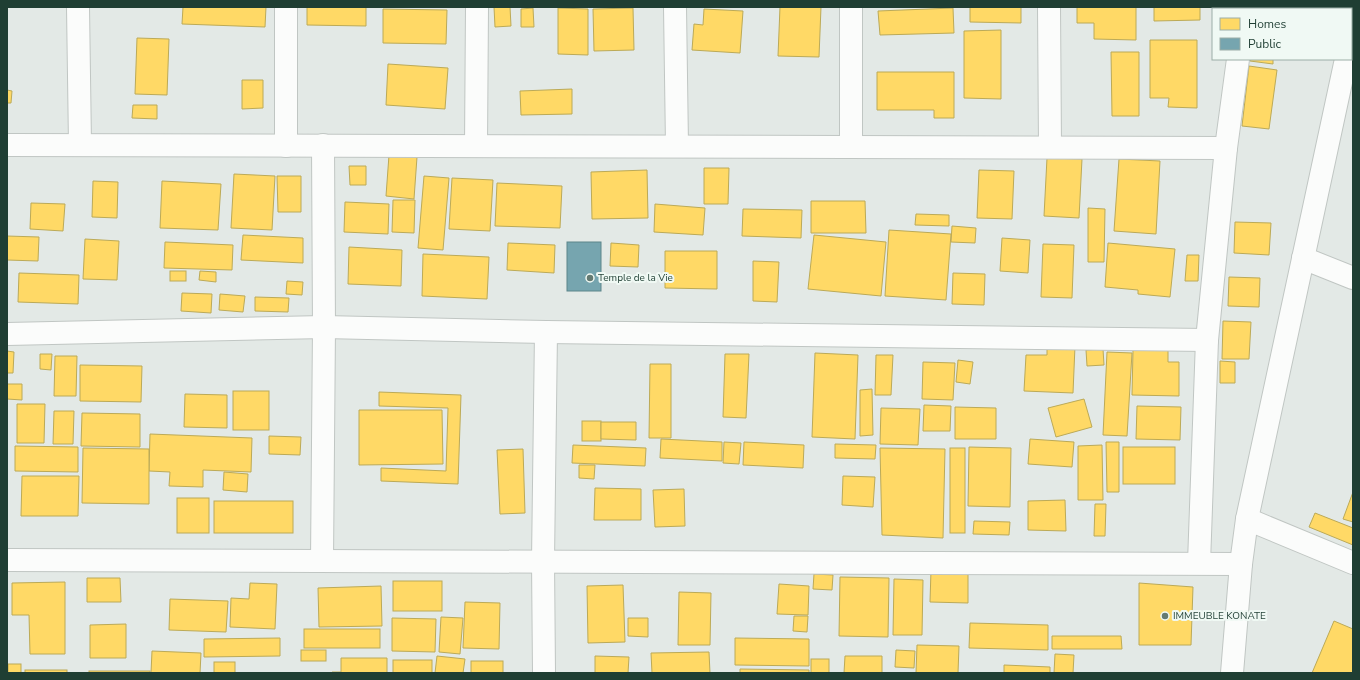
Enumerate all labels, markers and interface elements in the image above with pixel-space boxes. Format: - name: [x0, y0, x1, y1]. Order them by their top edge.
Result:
- legend: [1212, 8, 1352, 60]
- text: Homes: [1248, 16, 1286, 32]
- text: Public: [1248, 36, 1282, 52]
- place label: Temple de la Vie: [598, 271, 673, 285]
- marker: Temple de la Vie: [585, 273, 595, 283]
- place label: IMMEUBLE KONATE: [1173, 609, 1266, 623]
- marker: IMMEUBLE KONATE: [1160, 611, 1170, 621]

